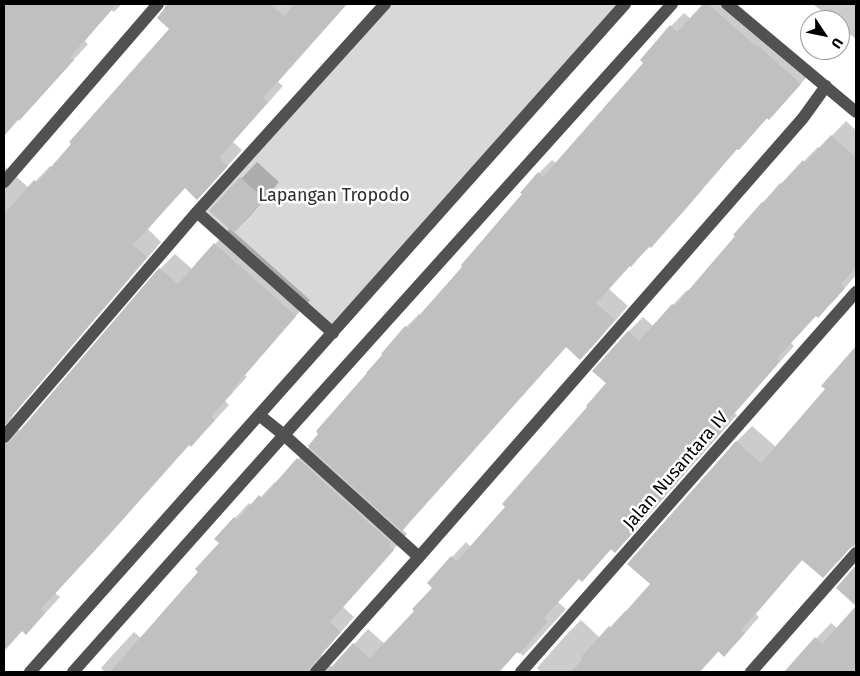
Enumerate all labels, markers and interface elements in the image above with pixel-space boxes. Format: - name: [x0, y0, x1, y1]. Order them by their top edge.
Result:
- north arrow: [800, 10, 850, 60]
- text: U: [827, 35, 847, 52]
- park label: Lapangan Tropodo: [258, 185, 410, 207]
- street label: Jalan Nusantara IV: [619, 408, 733, 534]

